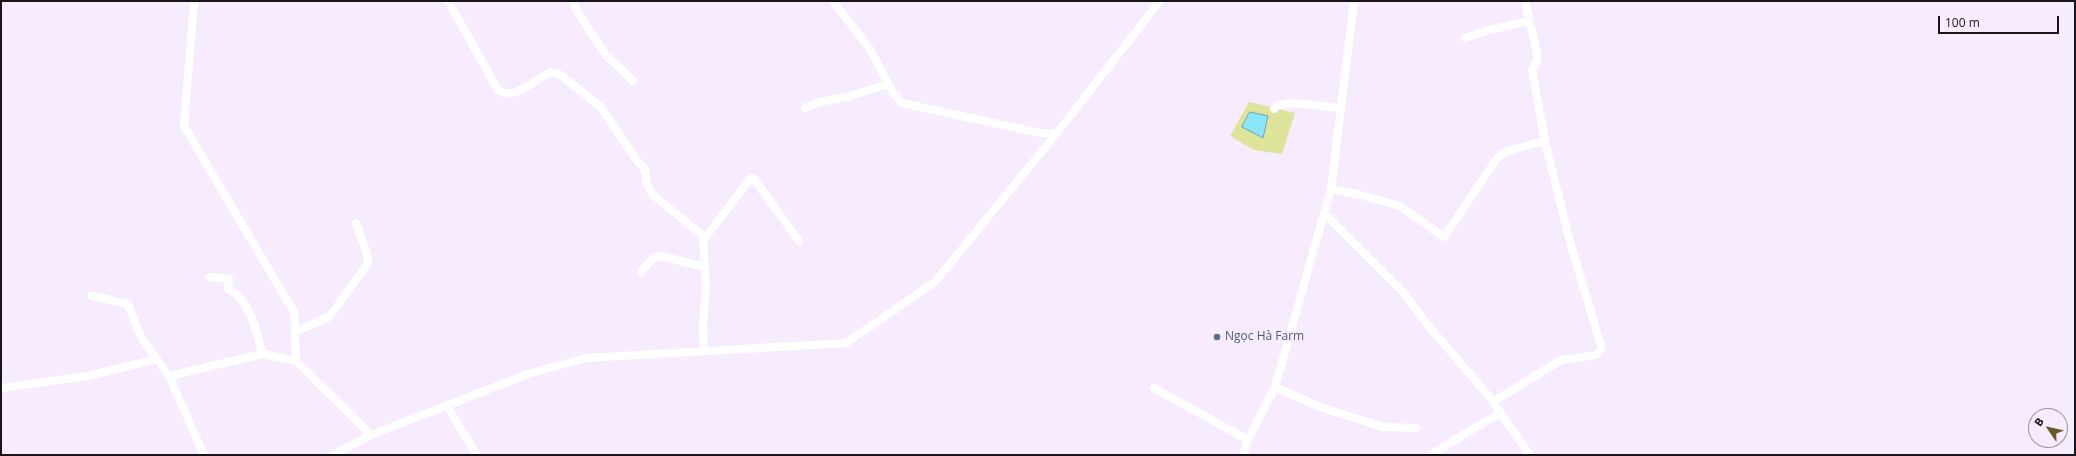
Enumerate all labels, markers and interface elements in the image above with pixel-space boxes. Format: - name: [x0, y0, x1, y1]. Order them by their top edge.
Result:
- scale bar: [1940, 8, 2061, 34]
- text: 100 m: [1945, 14, 1980, 31]
- place label: Ngọc Hà Farm: [1225, 330, 1304, 344]
- marker: Ngọc Hà Farm: [1212, 332, 1222, 342]
- north arrow: [2028, 408, 2068, 448]
- text: B: [2030, 414, 2047, 429]

